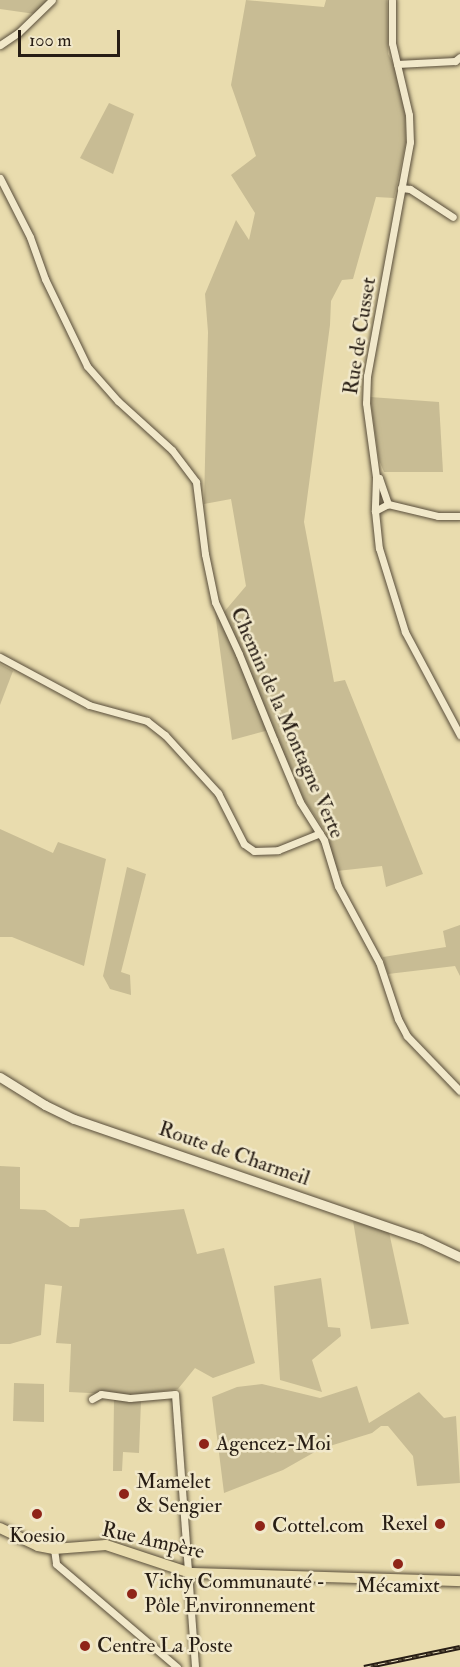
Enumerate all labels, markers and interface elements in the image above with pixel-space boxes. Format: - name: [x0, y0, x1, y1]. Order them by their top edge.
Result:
- scale bar: [21, 18, 123, 56]
- text: 100 m: [29, 29, 72, 52]
- street label: Rue de Cusset: [338, 276, 382, 396]
- street label: Chemin de la Montagne Verte: [225, 604, 349, 842]
- street label: Route de Charmeil: [155, 1116, 313, 1192]
- place label: Agencez-Moi: [216, 1431, 331, 1457]
- marker: Agencez-Moi: [197, 1437, 211, 1451]
- place label: Mamelet & Sengier: [136, 1469, 222, 1519]
- marker: Mamelet & Sengier: [117, 1487, 131, 1501]
- marker: Koesio: [30, 1507, 44, 1521]
- place label: Rexel: [381, 1511, 428, 1537]
- place label: Cottel.com: [272, 1513, 364, 1539]
- street label: Rue Ampère: [99, 1517, 207, 1565]
- marker: Rexel: [433, 1517, 447, 1531]
- marker: Cottel.com: [253, 1519, 267, 1533]
- place label: Koesio: [9, 1523, 65, 1549]
- marker: Mécamixt: [391, 1557, 405, 1571]
- place label: Vichy Communauté - Pôle Environnement: [144, 1569, 325, 1619]
- place label: Mécamixt: [356, 1573, 440, 1599]
- marker: Vichy Communauté - Pôle Environnement: [125, 1587, 139, 1601]
- place label: Centre La Poste: [97, 1633, 232, 1659]
- marker: Centre La Poste: [78, 1639, 92, 1653]

